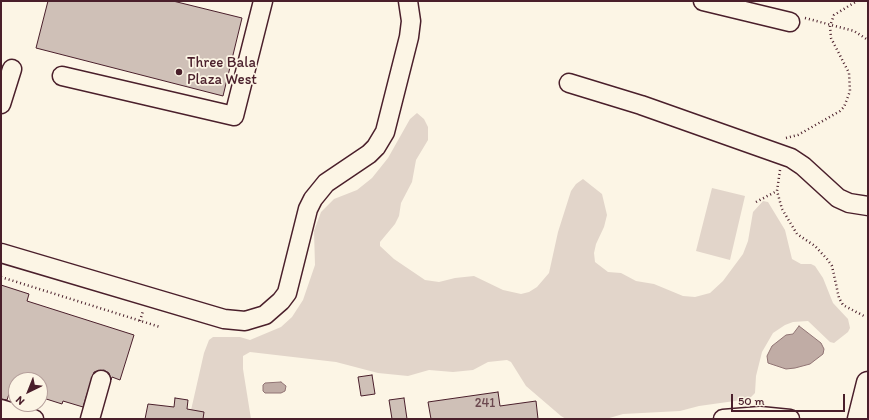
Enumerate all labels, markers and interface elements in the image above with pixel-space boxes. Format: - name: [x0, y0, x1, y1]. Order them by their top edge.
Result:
- place label: Three Bala Plaza West: [187, 54, 257, 89]
- marker: Three Bala Plaza West: [174, 67, 184, 77]
- north arrow: [8, 372, 48, 412]
- scale bar: [733, 386, 847, 412]
- text: N: [13, 393, 27, 408]
- text: 50 m: [738, 394, 764, 408]
- house number: 241: [475, 396, 495, 412]

